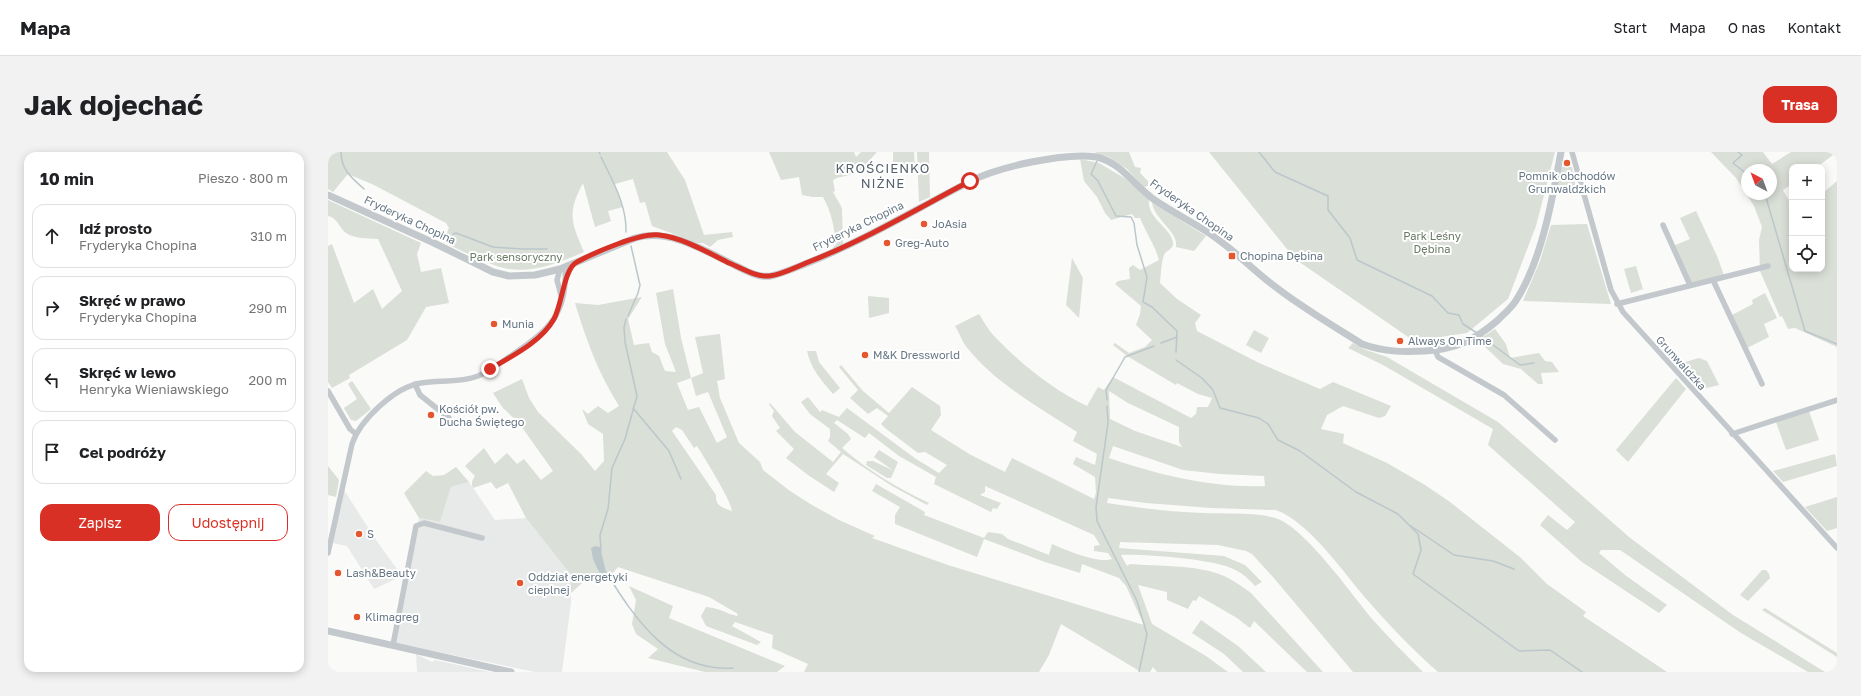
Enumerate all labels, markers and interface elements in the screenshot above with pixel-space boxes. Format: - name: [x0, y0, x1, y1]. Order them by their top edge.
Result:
- text: Mapa: [20, 16, 71, 39]
- text: Start: [1614, 19, 1647, 36]
- text: Mapa: [1669, 19, 1706, 36]
- text: O nas: [1728, 19, 1765, 36]
- text: Kontakt: [1787, 19, 1841, 36]
- button: Trasa: [1763, 86, 1837, 123]
- text: Jak dojechać: [24, 88, 203, 121]
- marker: Pomnik obchodów Grunwaldzkich: [1562, 158, 1572, 168]
- district label: KROŚCIENKO NIŻNE: [836, 160, 930, 191]
- north arrow: [1741, 164, 1777, 200]
- map controls: [1789, 164, 1825, 272]
- button: +: [1789, 164, 1825, 200]
- text: 10 min: [40, 168, 94, 189]
- place label: Pomnik obchodów Grunwaldzkich: [1519, 169, 1616, 195]
- text: Pieszo · 800 m: [198, 170, 288, 186]
- route start: [961, 172, 979, 190]
- street label: Fryderyka Chopina: [1148, 176, 1237, 243]
- street label: Fryderyka Chopina: [362, 193, 458, 246]
- street label: Fryderyka Chopina: [810, 198, 905, 253]
- button: −: [1789, 200, 1825, 236]
- place label: JoAsia: [932, 217, 967, 230]
- text: Idź prosto: [79, 219, 152, 237]
- marker: JoAsia: [919, 219, 929, 229]
- icon: ahead: [41, 225, 63, 247]
- text: 310 m: [250, 228, 287, 244]
- park label: Park Leśny Dębina: [1403, 229, 1461, 255]
- place label: Greg-Auto: [895, 236, 949, 249]
- button: locate: [1789, 236, 1825, 272]
- text: Fryderyka Chopina: [79, 237, 197, 253]
- marker: Greg-Auto: [882, 238, 892, 248]
- place label: Chopina Dębina: [1240, 249, 1323, 262]
- park label: Park sensoryczny: [470, 250, 562, 263]
- marker: Chopina Dębina: [1227, 251, 1237, 261]
- text: Skręć w prawo: [79, 291, 186, 309]
- icon: right: [41, 297, 63, 319]
- text: 290 m: [249, 300, 287, 316]
- text: Fryderyka Chopina: [79, 309, 197, 325]
- place label: Munia: [502, 317, 534, 330]
- marker: Munia: [489, 319, 499, 329]
- street label: Grunwaldzka: [1654, 333, 1709, 392]
- place label: Always On Time: [1408, 334, 1492, 347]
- marker: Always On Time: [1395, 336, 1405, 346]
- place label: M&K Dressworld: [873, 348, 960, 361]
- marker: M&K Dressworld: [860, 350, 870, 360]
- route end: [481, 360, 499, 378]
- text: Skręć w lewo: [79, 363, 176, 381]
- icon: left: [41, 369, 63, 391]
- text: 200 m: [249, 372, 287, 388]
- text: Henryka Wieniawskiego: [79, 381, 229, 397]
- place label: Kościół pw. Ducha Świętego: [439, 402, 525, 428]
- marker: Kościół pw. Ducha Świętego: [426, 410, 436, 420]
- icon: arrive: [41, 441, 63, 463]
- text: Cel podróży: [79, 443, 166, 461]
- button: Zapisz: [40, 504, 160, 541]
- button: Udostępnij: [168, 504, 288, 541]
- place label: S: [367, 527, 374, 540]
- marker: S: [354, 529, 364, 539]
- place label: Lash&Beauty: [346, 566, 416, 579]
- marker: Lash&Beauty: [333, 568, 343, 578]
- place label: Oddział energetyki cieplnej: [528, 570, 628, 596]
- marker: Oddział energetyki cieplnej: [515, 578, 525, 588]
- place label: Klimagreg: [365, 610, 419, 623]
- marker: Klimagreg: [352, 612, 362, 622]

